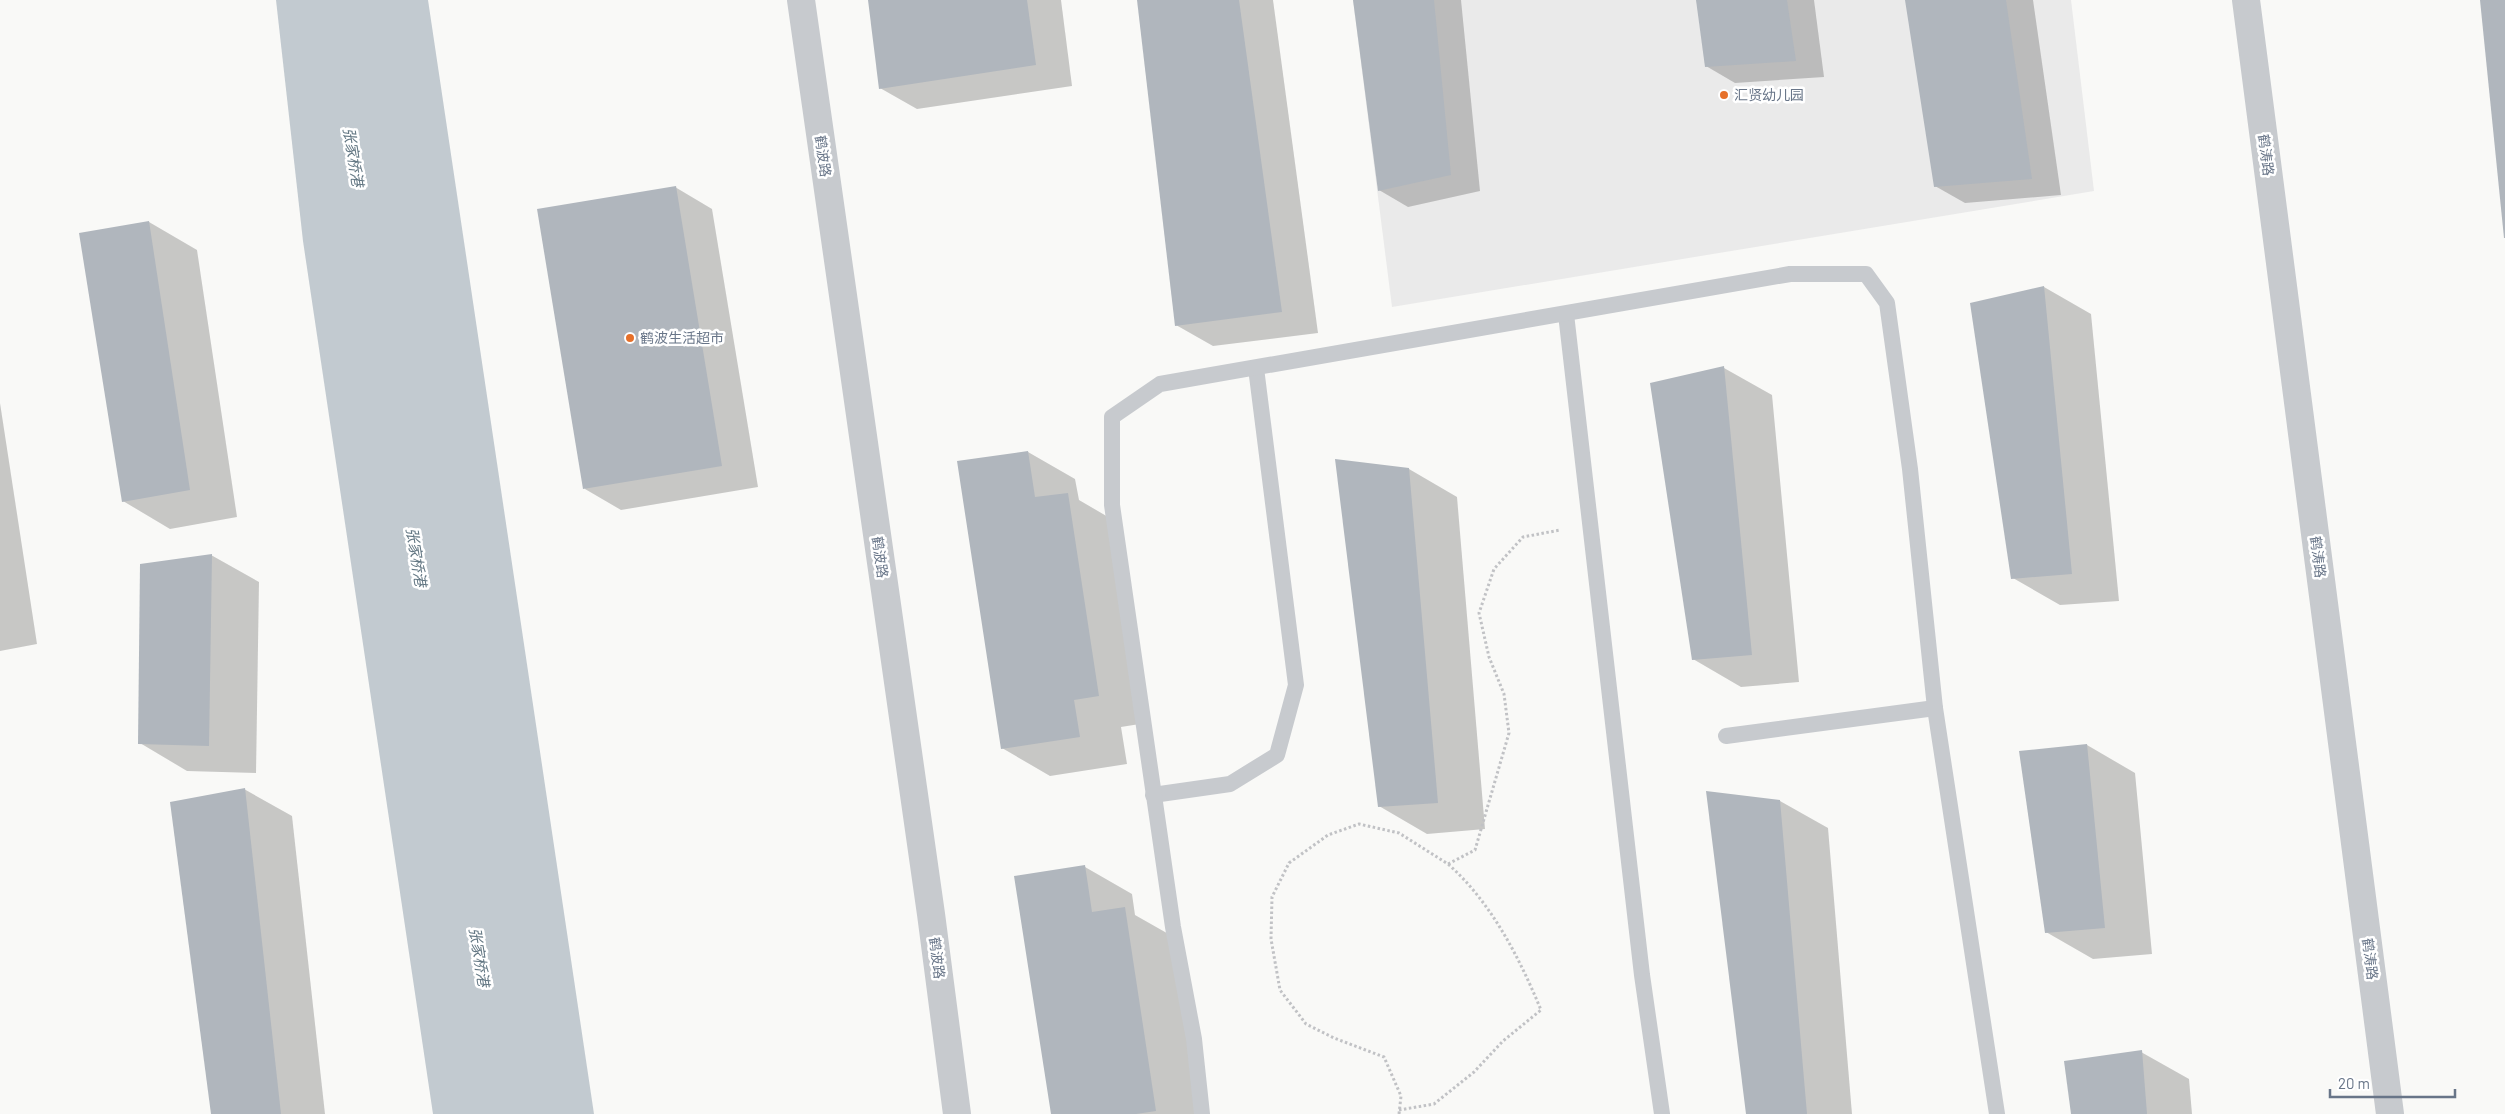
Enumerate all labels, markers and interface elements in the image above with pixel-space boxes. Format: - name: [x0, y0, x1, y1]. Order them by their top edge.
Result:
- place label: 汇贤幼儿园: [1734, 86, 1804, 103]
- marker: 汇贤幼儿园: [1718, 89, 1730, 101]
- water label: 张家桥港: [340, 126, 368, 190]
- street label: 鹤涛路: [2256, 133, 2277, 177]
- street label: 鹤波路: [812, 134, 835, 178]
- place label: 鹤波生活超市: [640, 329, 724, 346]
- marker: 鹤波生活超市: [624, 332, 636, 344]
- water label: 张家桥港: [403, 526, 431, 590]
- street label: 鹤波路: [869, 535, 892, 579]
- street label: 鹤涛路: [2308, 535, 2329, 579]
- water label: 张家桥港: [466, 926, 494, 990]
- street label: 鹤波路: [927, 936, 948, 980]
- street label: 鹤涛路: [2360, 937, 2381, 981]
- scale bar: [2330, 1066, 2455, 1098]
- text: 20 m: [2338, 1074, 2370, 1092]

